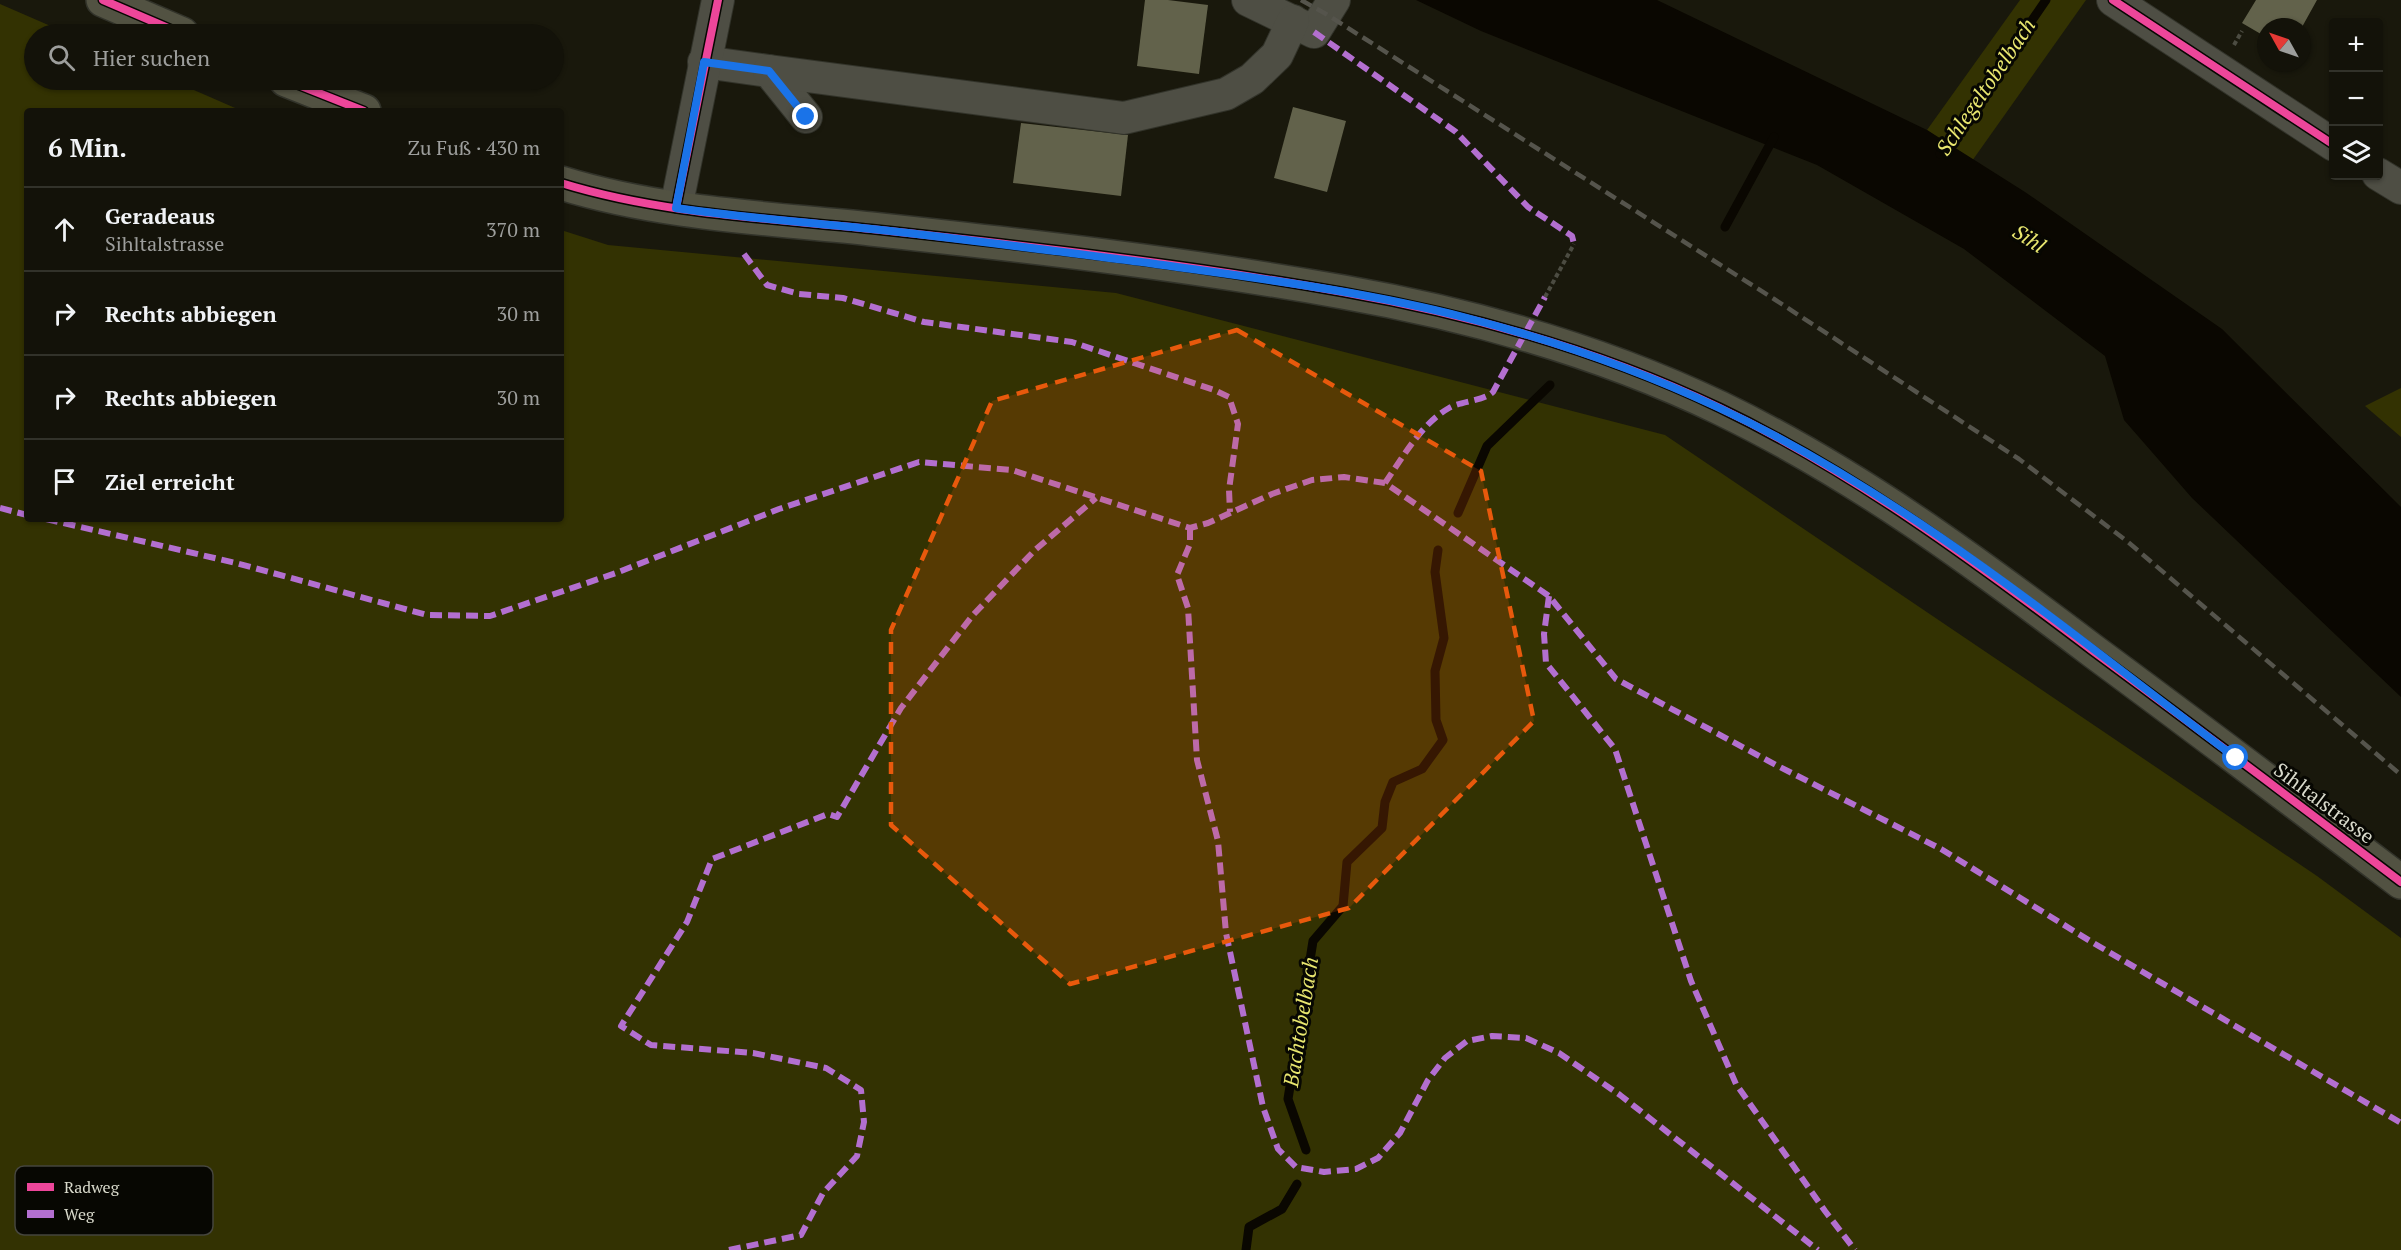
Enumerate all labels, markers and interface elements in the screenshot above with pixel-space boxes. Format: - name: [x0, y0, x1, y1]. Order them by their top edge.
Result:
- water label: Schlegeltobelbach: [1929, 13, 2041, 160]
- north arrow: [2257, 18, 2311, 72]
- map controls: [2329, 18, 2383, 180]
- button: +: [2329, 18, 2383, 72]
- search box: [24, 24, 564, 90]
- icon: search: [45, 41, 78, 74]
- text: Hier suchen: [93, 43, 210, 72]
- button: −: [2329, 72, 2383, 126]
- route end: [792, 103, 818, 129]
- button: layers: [2329, 126, 2383, 180]
- text: 6 Min.: [48, 130, 127, 164]
- text: Zu Fuß · 430 m: [408, 134, 540, 161]
- text: Geradeaus: [105, 201, 215, 230]
- icon: ahead: [48, 213, 81, 246]
- text: 370 m: [486, 216, 540, 243]
- water label: Sihl: [2008, 217, 2052, 259]
- text: Sihltalstrasse: [105, 230, 224, 257]
- icon: right: [48, 297, 81, 330]
- text: Rechts abbiegen: [105, 299, 277, 328]
- text: 30 m: [497, 300, 540, 327]
- icon: right: [48, 381, 81, 414]
- text: Rechts abbiegen: [105, 383, 277, 412]
- text: 30 m: [497, 384, 540, 411]
- icon: arrive: [48, 465, 81, 498]
- text: Ziel erreicht: [105, 467, 235, 496]
- route start: [2222, 744, 2248, 770]
- street label: Sihltalstrasse: [2269, 756, 2380, 849]
- water label: Bachtobelbach: [1276, 955, 1324, 1090]
- legend: [15, 1166, 213, 1235]
- text: Radweg: [64, 1176, 120, 1198]
- text: Weg: [64, 1203, 95, 1225]

